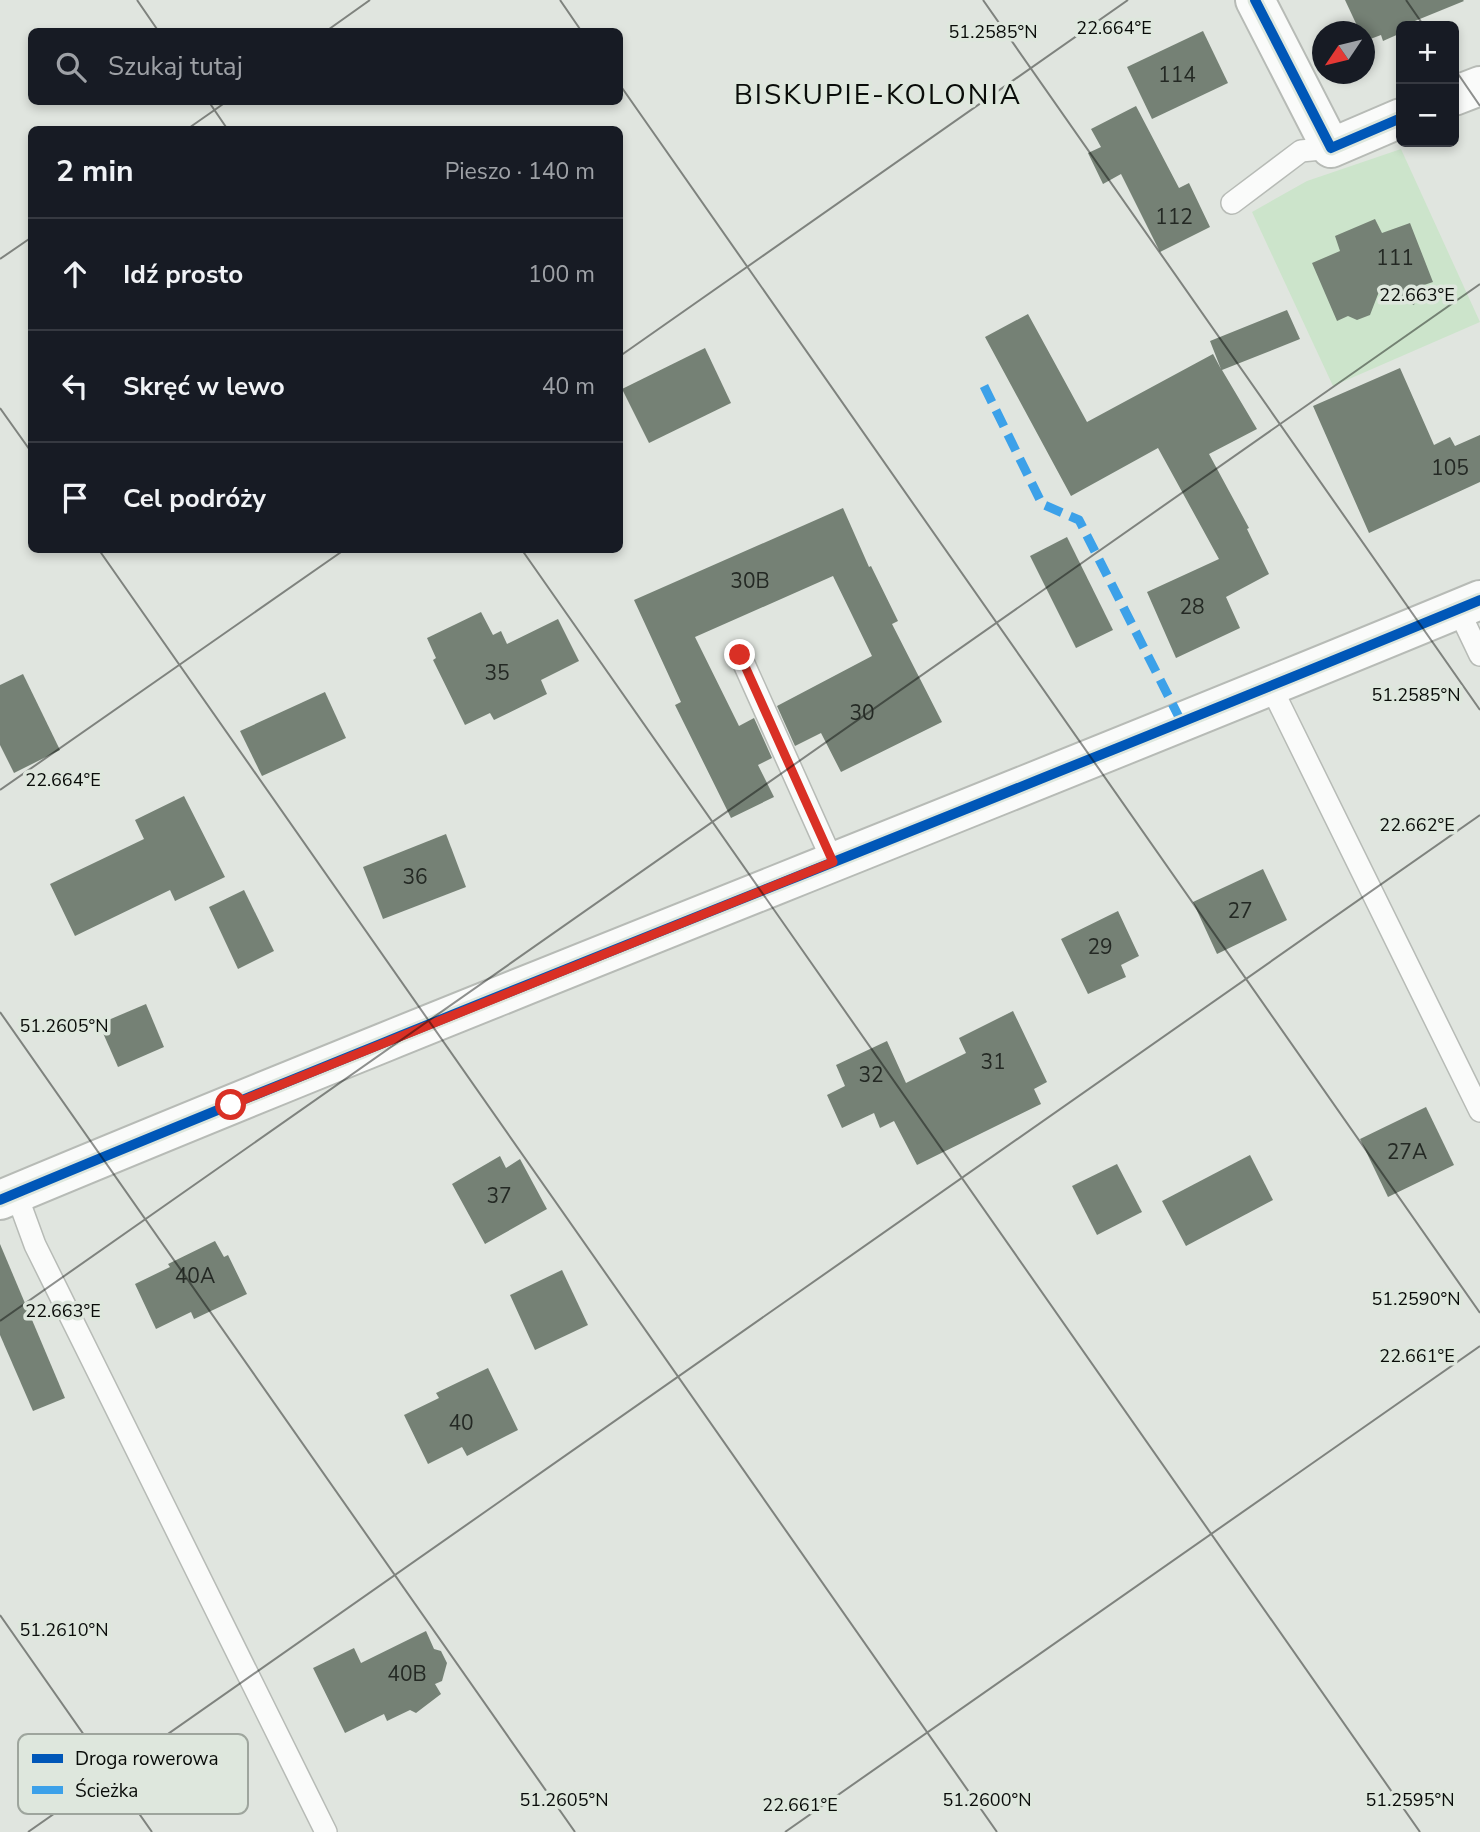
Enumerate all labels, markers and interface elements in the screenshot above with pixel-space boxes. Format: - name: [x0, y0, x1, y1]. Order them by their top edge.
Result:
- text: 22.664°E: [1076, 16, 1152, 40]
- text: 51.2585°N: [949, 20, 1037, 44]
- north arrow: [1312, 21, 1375, 84]
- map controls: [1396, 21, 1459, 147]
- button: +: [1396, 21, 1459, 84]
- search box: [28, 28, 623, 105]
- icon: search: [52, 48, 90, 86]
- text: Szukaj tutaj: [108, 49, 243, 84]
- house number: 114: [1158, 61, 1196, 89]
- district label: BISKUPIE-KOLONIA: [734, 76, 1022, 114]
- button: −: [1396, 84, 1459, 147]
- text: 2 min: [56, 151, 134, 192]
- text: Pieszo · 140 m: [445, 156, 595, 187]
- house number: 112: [1155, 203, 1193, 231]
- house number: 111: [1376, 244, 1414, 272]
- icon: ahead: [56, 255, 94, 293]
- text: Idź prosto: [123, 257, 243, 292]
- text: 100 m: [528, 259, 595, 290]
- text: 22.663°E: [1379, 283, 1455, 307]
- icon: left: [56, 367, 94, 405]
- text: Skręć w lewo: [123, 369, 285, 404]
- text: 40 m: [542, 371, 595, 402]
- house number: 105: [1431, 454, 1469, 482]
- icon: arrive: [56, 479, 94, 517]
- text: Cel podróży: [123, 481, 266, 516]
- house number: 30B: [730, 567, 770, 595]
- house number: 28: [1179, 593, 1205, 621]
- route end: [724, 639, 755, 670]
- house number: 35: [484, 659, 510, 687]
- text: 51.2585°N: [1372, 683, 1460, 707]
- house number: 30: [849, 699, 875, 727]
- text: 22.664°E: [25, 768, 101, 792]
- text: 22.662°E: [1379, 813, 1455, 837]
- house number: 36: [402, 863, 428, 891]
- house number: 27: [1227, 897, 1253, 925]
- house number: 29: [1087, 933, 1113, 961]
- text: 51.2605°N: [20, 1014, 108, 1038]
- house number: 31: [980, 1048, 1006, 1076]
- house number: 32: [858, 1061, 884, 1089]
- route start: [215, 1089, 246, 1120]
- house number: 27A: [1387, 1138, 1427, 1166]
- house number: 37: [486, 1182, 512, 1210]
- house number: 40A: [175, 1262, 215, 1290]
- text: 51.2590°N: [1372, 1287, 1460, 1311]
- text: 22.663°E: [25, 1299, 101, 1323]
- text: 22.661°E: [1379, 1344, 1455, 1368]
- house number: 40: [448, 1409, 474, 1437]
- text: 51.2610°N: [20, 1618, 108, 1642]
- house number: 40B: [387, 1660, 427, 1688]
- legend: [18, 1734, 248, 1814]
- text: Droga rowerowa: [75, 1746, 218, 1772]
- text: Ścieżka: [75, 1778, 138, 1804]
- text: 51.2605°N: [520, 1788, 608, 1812]
- text: 51.2600°N: [943, 1788, 1031, 1812]
- text: 51.2595°N: [1366, 1788, 1454, 1812]
- text: 22.661°E: [762, 1793, 838, 1817]

